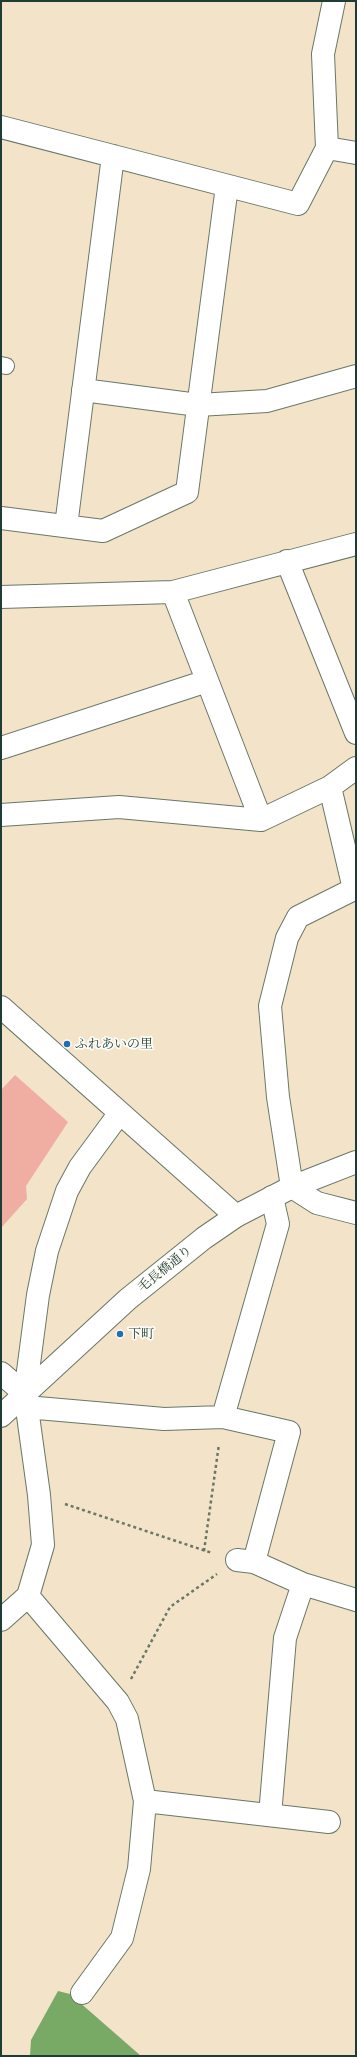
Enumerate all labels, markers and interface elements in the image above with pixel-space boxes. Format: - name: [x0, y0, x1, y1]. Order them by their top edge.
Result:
- place label: ふれあいの里: [75, 1036, 153, 1052]
- marker: ふれあいの里: [62, 1039, 72, 1049]
- street label: 毛長橋通り: [135, 1242, 195, 1296]
- place label: 下町: [128, 1326, 154, 1342]
- marker: 下町: [115, 1329, 125, 1339]

